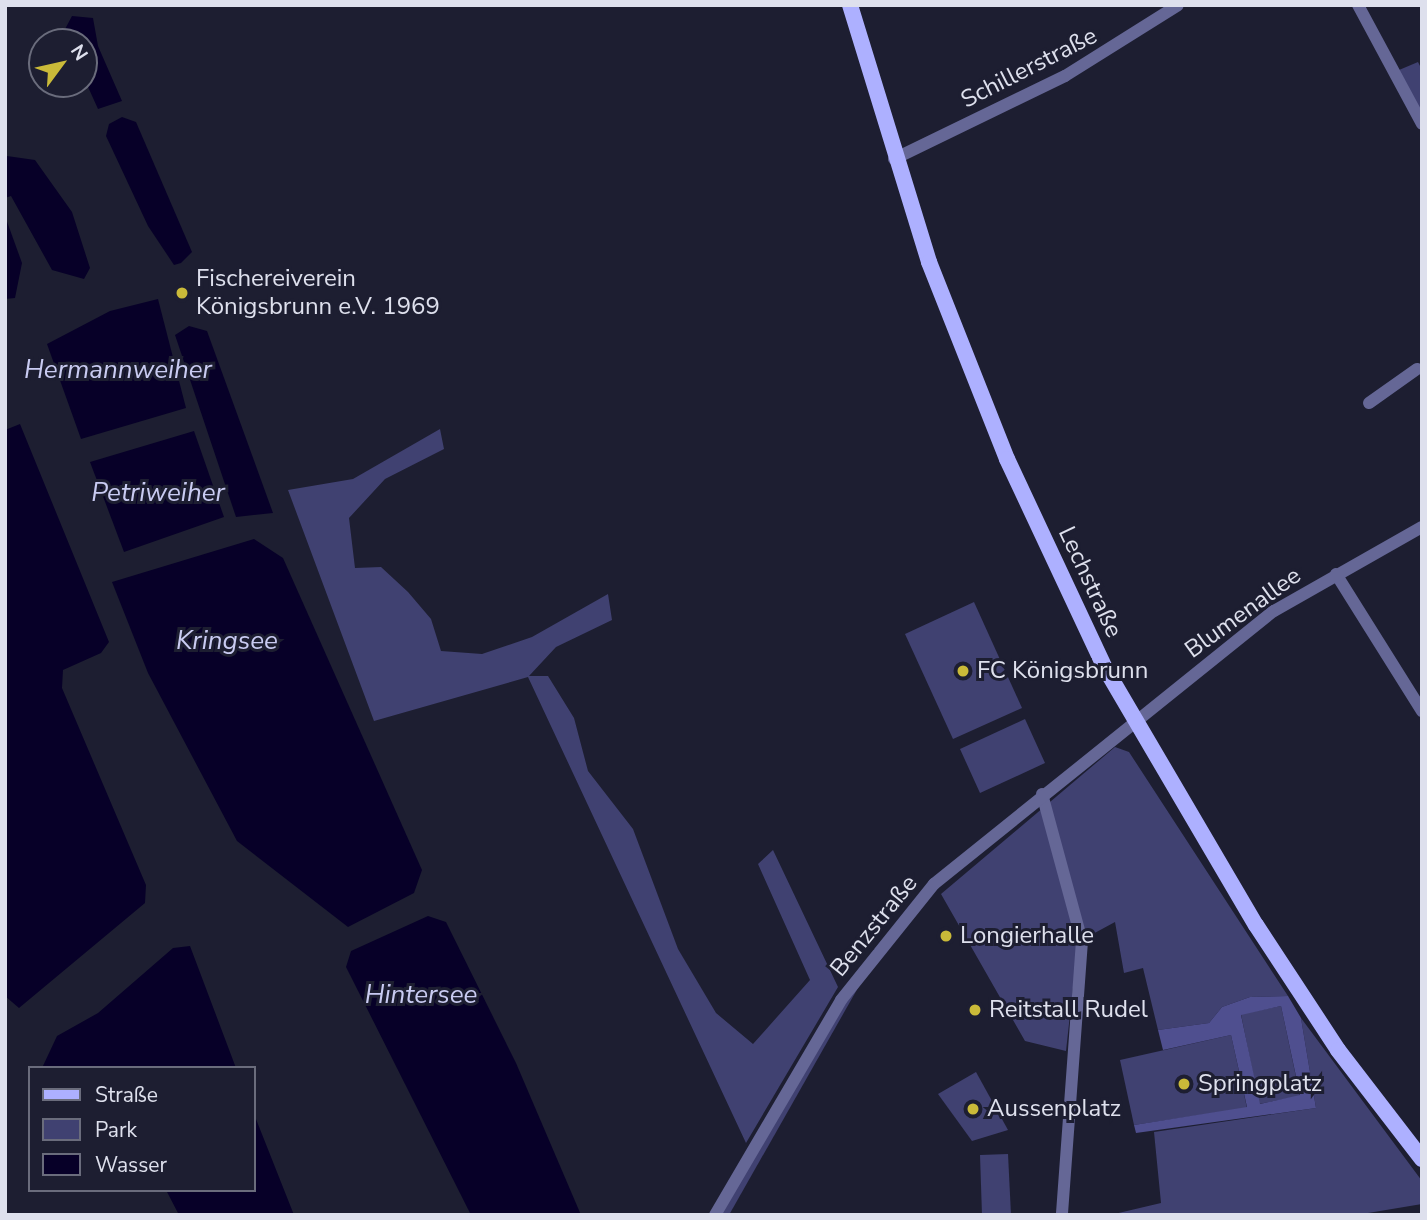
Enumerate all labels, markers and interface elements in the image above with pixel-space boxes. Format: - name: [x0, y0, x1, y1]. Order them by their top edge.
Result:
- street label: Schillerstraße: [956, 21, 1102, 115]
- north arrow: [28, 28, 98, 98]
- text: N: [64, 40, 94, 66]
- place label: Fischereiverein Königsbrunn e.V. 1969: [196, 265, 440, 321]
- marker: Fischereiverein Königsbrunn e.V. 1969: [174, 285, 190, 301]
- water label: Hermannweiher: [24, 354, 212, 386]
- water label: Petriweiher: [91, 477, 225, 509]
- street label: Lechstraße: [1052, 522, 1128, 642]
- street label: Blumenallee: [1179, 561, 1307, 665]
- water label: Kringsee: [176, 625, 278, 657]
- place label: FC Königsbrunn: [977, 657, 1148, 685]
- marker: FC Königsbrunn: [955, 663, 971, 679]
- street label: Benzstraße: [824, 869, 924, 983]
- place label: Longierhalle: [960, 922, 1094, 950]
- marker: Longierhalle: [938, 928, 954, 944]
- water label: Hintersee: [365, 979, 477, 1011]
- place label: Reitstall Rudel: [989, 996, 1148, 1024]
- marker: Reitstall Rudel: [967, 1002, 983, 1018]
- legend: [28, 1066, 256, 1192]
- place label: Springplatz: [1198, 1070, 1322, 1098]
- marker: Springplatz: [1176, 1076, 1192, 1092]
- text: Straße: [95, 1081, 158, 1109]
- place label: Aussenplatz: [987, 1095, 1121, 1123]
- marker: Aussenplatz: [965, 1101, 981, 1117]
- text: Park: [95, 1116, 137, 1144]
- text: Wasser: [95, 1151, 167, 1179]

